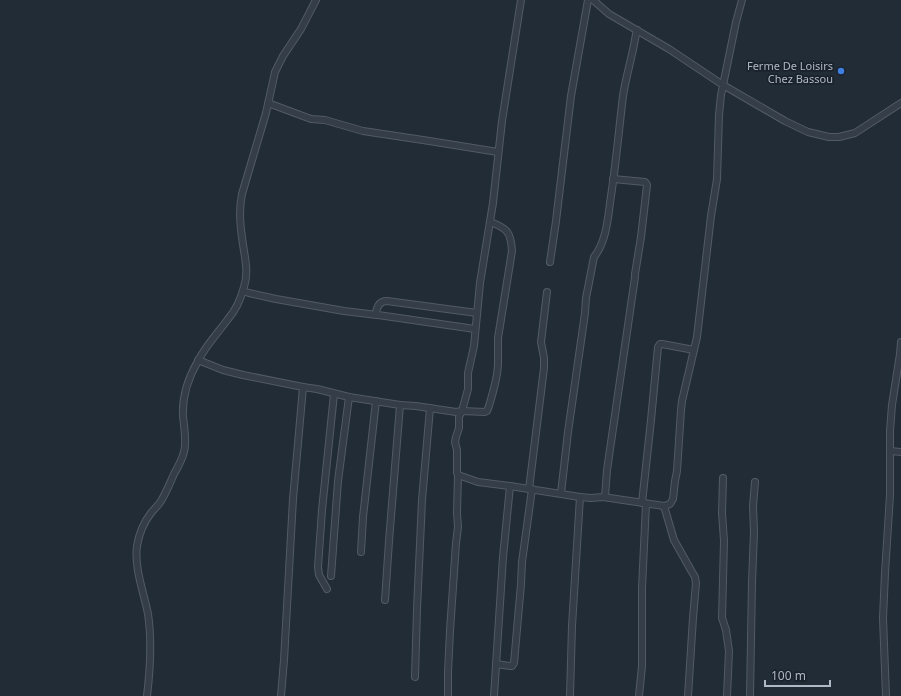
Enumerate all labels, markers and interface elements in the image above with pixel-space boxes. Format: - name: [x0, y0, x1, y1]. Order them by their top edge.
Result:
- place label: Ferme De Loisirs Chez Bassou: [747, 58, 833, 86]
- marker: Ferme De Loisirs Chez Bassou: [836, 66, 846, 76]
- scale bar: [765, 662, 830, 688]
- text: 100 m: [771, 667, 806, 684]

